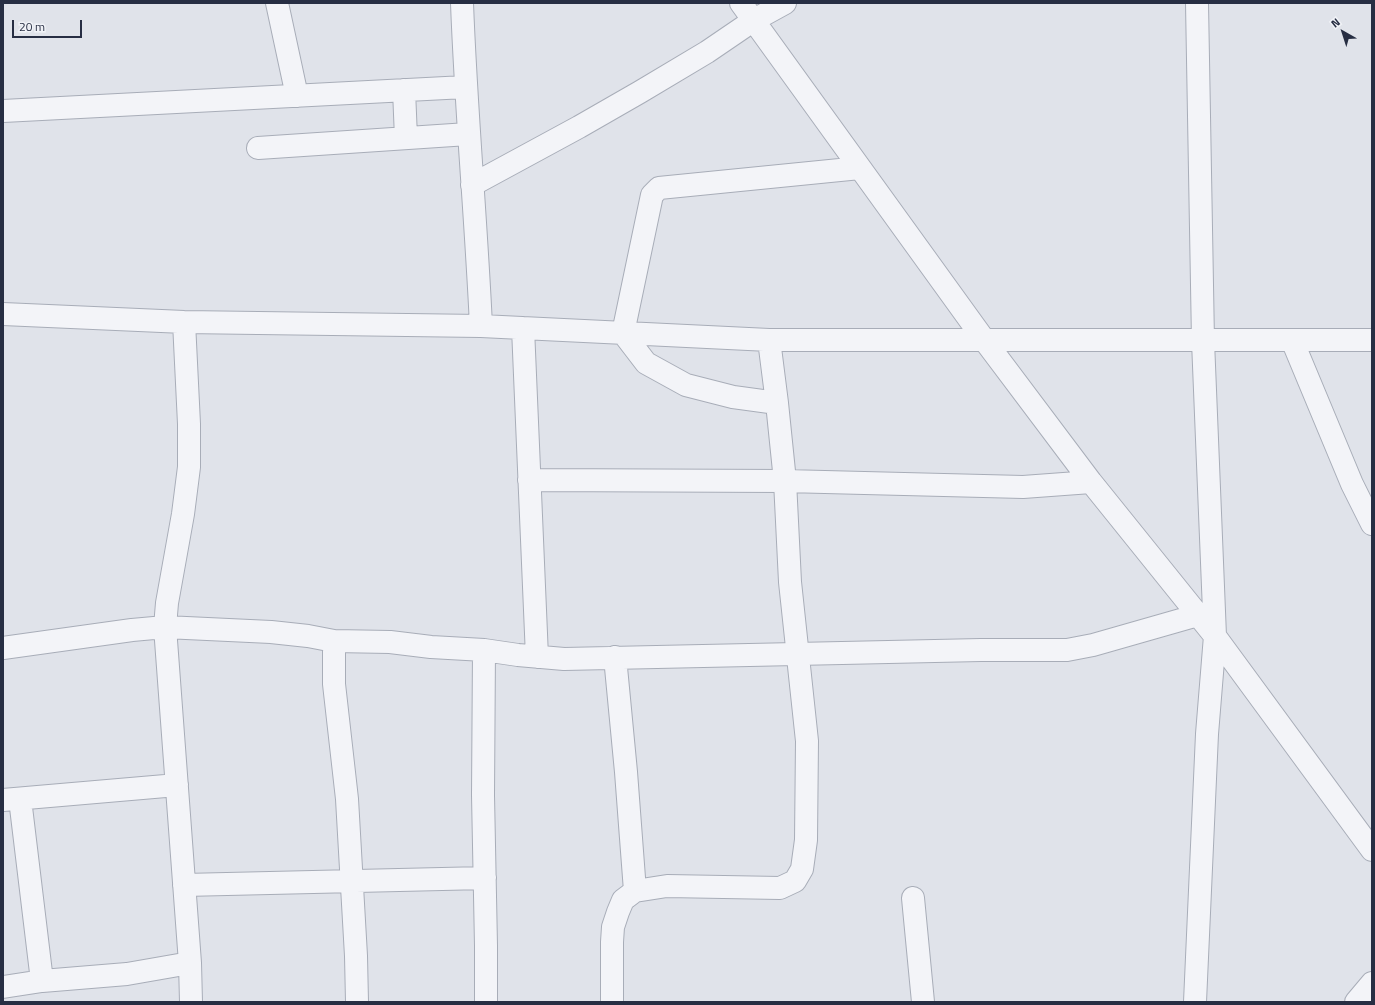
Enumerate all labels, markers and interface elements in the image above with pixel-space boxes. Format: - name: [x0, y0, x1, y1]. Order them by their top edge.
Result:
- scale bar: [14, 12, 84, 38]
- north arrow: [1323, 12, 1363, 52]
- text: N: [1327, 14, 1343, 31]
- text: 20 m: [19, 17, 45, 36]

